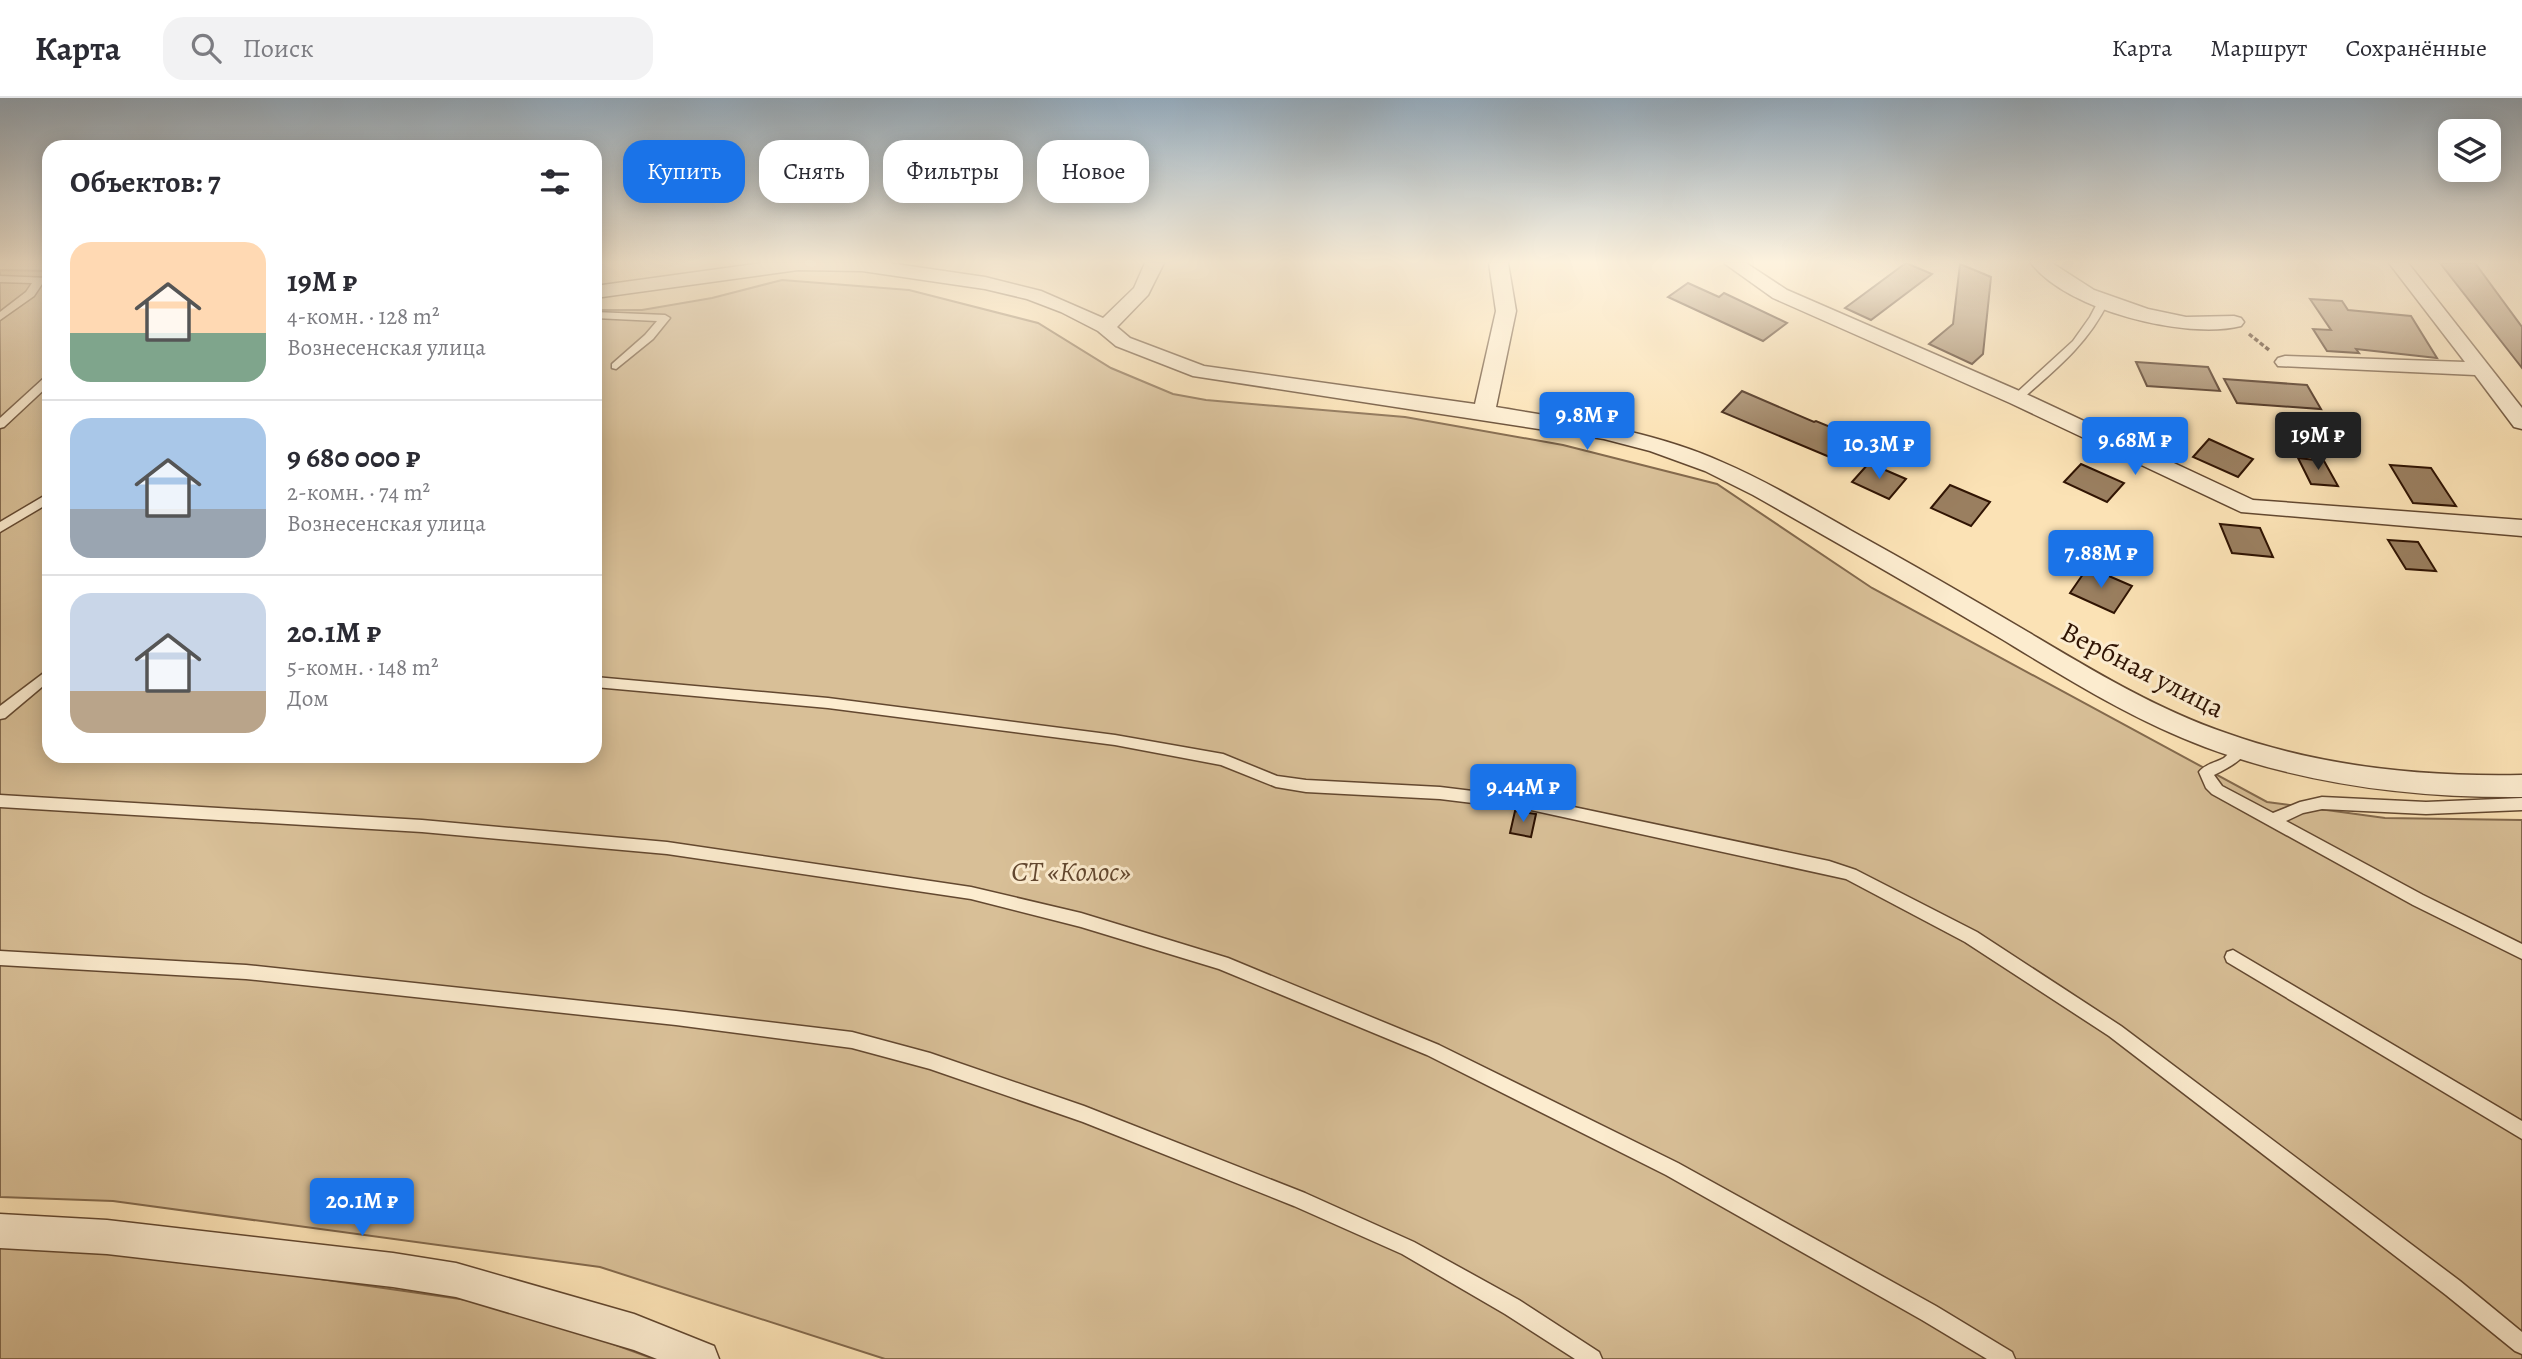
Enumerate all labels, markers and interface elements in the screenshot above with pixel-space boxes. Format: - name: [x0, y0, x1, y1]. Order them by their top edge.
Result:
- search box: [163, 17, 653, 80]
- text: Карта: [35, 26, 121, 71]
- icon: search: [187, 29, 225, 67]
- text: Поиск: [243, 31, 314, 66]
- text: Карта: [2112, 32, 2172, 64]
- text: Маршрут: [2210, 32, 2308, 64]
- text: Сохранённые: [2346, 32, 2487, 64]
- map controls: [2438, 119, 2501, 182]
- button: layers: [2438, 119, 2501, 182]
- chip: Купить: [623, 140, 745, 203]
- chip: Снять: [759, 140, 869, 203]
- chip: Фильтры: [883, 140, 1023, 203]
- chip: Новое: [1037, 140, 1149, 203]
- text: Объектов: 7: [70, 162, 220, 202]
- icon: filters: [536, 163, 574, 201]
- text: 19M ₽: [287, 261, 357, 301]
- icon: home: [126, 270, 210, 354]
- text: 4-комн. · 128 m²: [287, 301, 440, 332]
- text: Вознесенская улица: [287, 332, 486, 363]
- pin: 9.8M ₽: [1530, 392, 1644, 452]
- text: 9.8M ₽: [1555, 399, 1619, 430]
- pin: 19M ₽: [2269, 412, 2367, 472]
- pin: 9.68M ₽: [2070, 418, 2200, 477]
- text: 19M ₽: [2291, 419, 2345, 450]
- pin: 10.3M ₽: [1814, 422, 1944, 481]
- text: 9.68M ₽: [2098, 424, 2172, 455]
- text: 10.3M ₽: [1843, 428, 1915, 459]
- text: 9 680 000 ₽: [287, 437, 421, 477]
- icon: home: [126, 446, 210, 530]
- text: 2-комн. · 74 m²: [287, 477, 430, 508]
- text: Вознесенская улица: [287, 508, 486, 539]
- pin: 7.88M ₽: [2036, 531, 2166, 590]
- text: 7.88M ₽: [2064, 537, 2138, 568]
- text: 20.1M ₽: [287, 612, 381, 652]
- street label: Вербная улица: [2054, 612, 2231, 727]
- icon: home: [126, 621, 210, 705]
- text: 5-комн. · 148 m²: [287, 652, 438, 683]
- text: Дом: [287, 683, 329, 714]
- pin: 9.44M ₽: [1458, 764, 1588, 824]
- text: 9.44M ₽: [1486, 771, 1560, 802]
- park label: СТ «Колос»: [1011, 853, 1131, 891]
- pin: 20.1M ₽: [297, 1178, 427, 1238]
- text: 20.1M ₽: [326, 1185, 398, 1216]

